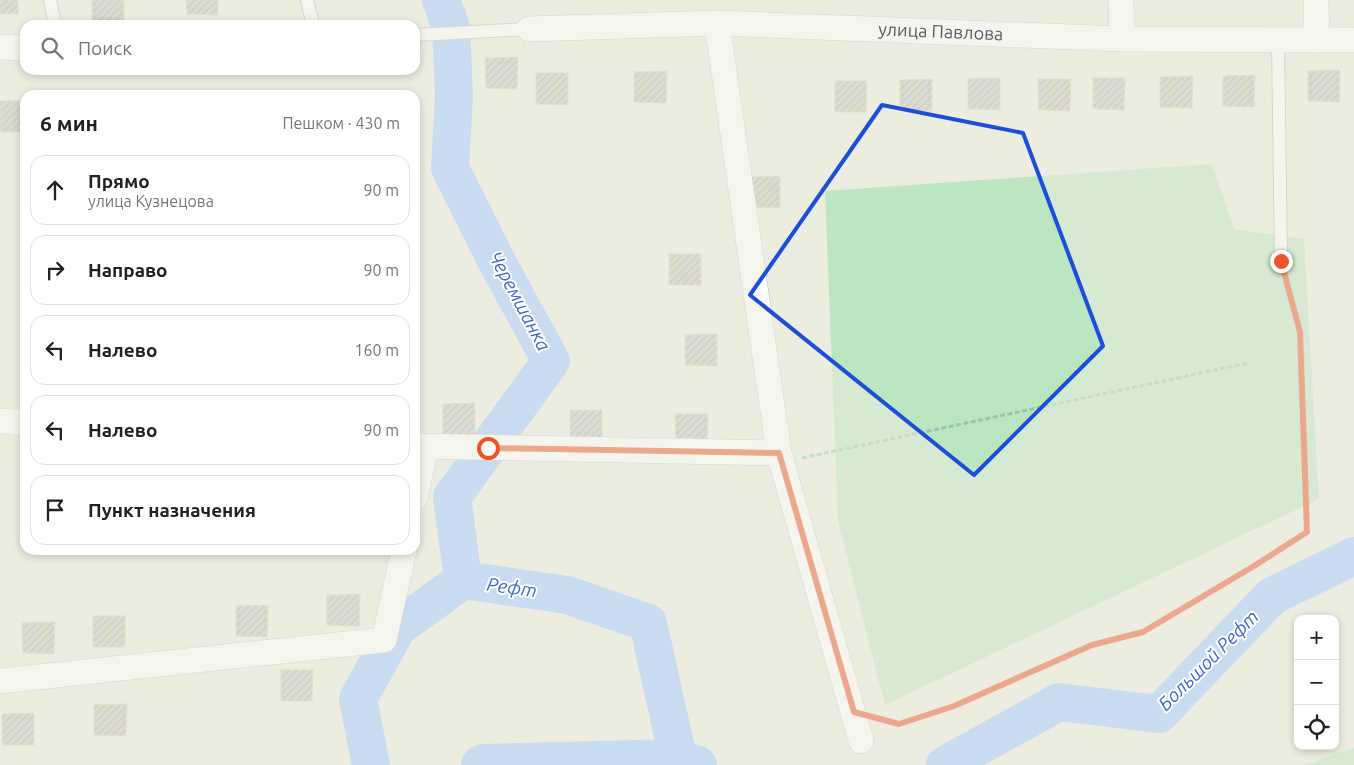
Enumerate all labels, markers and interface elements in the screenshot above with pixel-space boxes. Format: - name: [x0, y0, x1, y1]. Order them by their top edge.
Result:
- street label: улица Павлова: [878, 18, 1004, 43]
- search box: [20, 20, 420, 75]
- icon: search: [38, 34, 66, 62]
- text: Поиск: [78, 37, 132, 59]
- text: 6 мин: [40, 111, 98, 135]
- text: Пешком · 430 m: [282, 114, 400, 132]
- text: Прямо: [88, 170, 150, 192]
- icon: ahead: [41, 176, 69, 204]
- text: 90 m: [363, 181, 399, 199]
- text: улица Кузнецова: [88, 192, 214, 210]
- water label: Черемшанка: [485, 248, 555, 354]
- route end: [1270, 250, 1293, 273]
- icon: right: [41, 256, 69, 284]
- text: Направо: [88, 259, 168, 281]
- text: 90 m: [363, 261, 399, 279]
- icon: left: [41, 336, 69, 364]
- text: Налево: [88, 339, 157, 361]
- text: 160 m: [354, 341, 399, 359]
- icon: left: [41, 416, 69, 444]
- text: Налево: [88, 419, 157, 441]
- text: 90 m: [363, 421, 399, 439]
- route start: [477, 437, 500, 460]
- icon: arrive: [41, 496, 69, 524]
- text: Пункт назначения: [88, 499, 256, 521]
- water label: Рефт: [486, 573, 538, 601]
- water label: Большой Рефт: [1153, 605, 1263, 715]
- map controls: [1294, 615, 1339, 750]
- button: +: [1294, 615, 1339, 660]
- button: −: [1294, 660, 1339, 705]
- button: locate: [1294, 705, 1339, 750]

